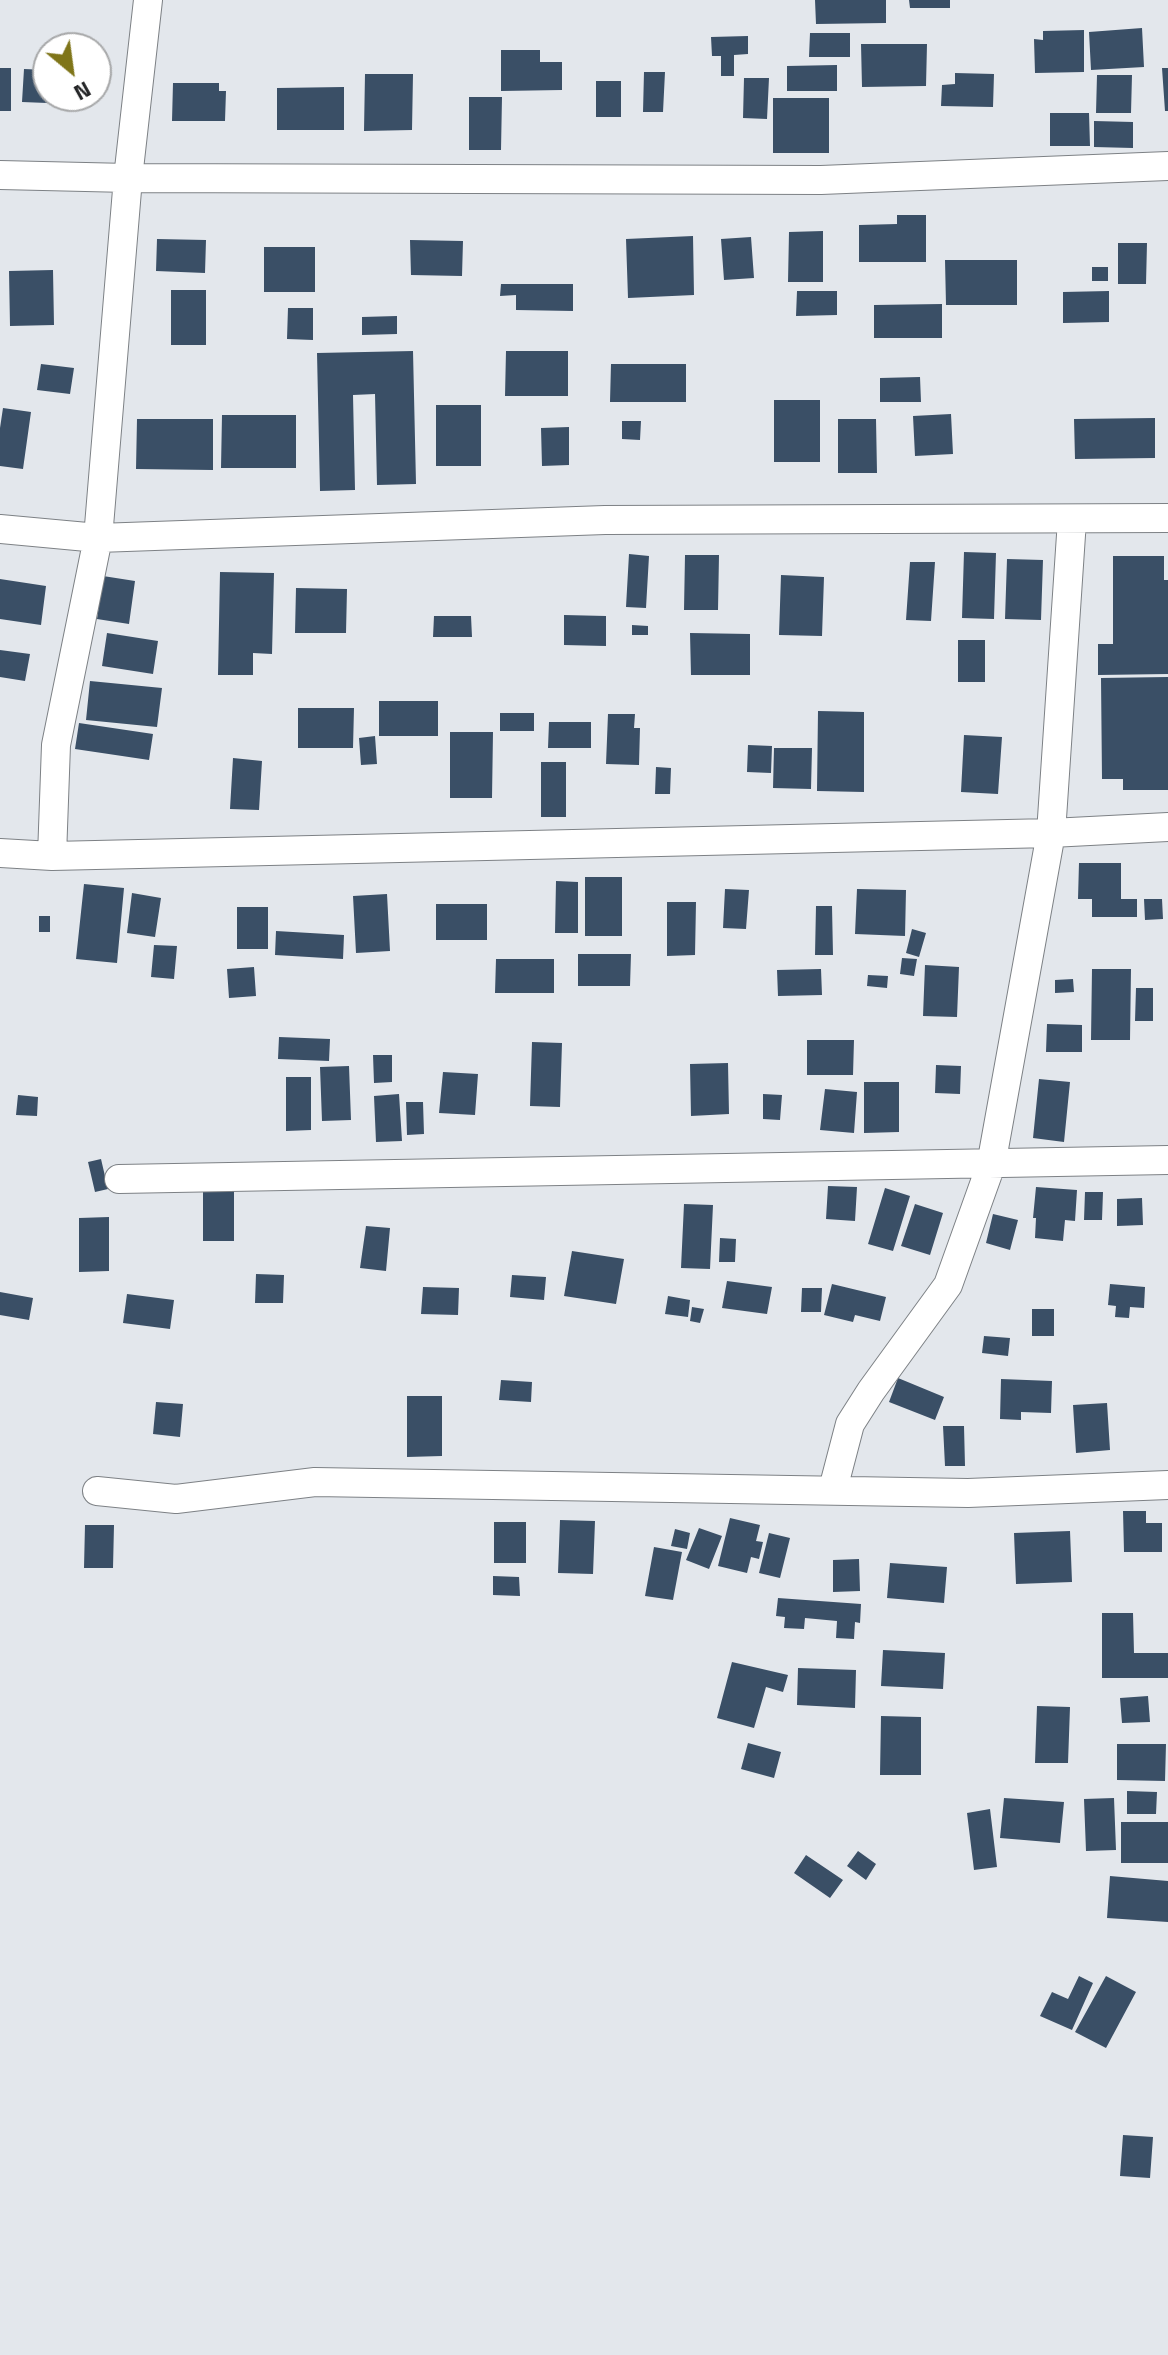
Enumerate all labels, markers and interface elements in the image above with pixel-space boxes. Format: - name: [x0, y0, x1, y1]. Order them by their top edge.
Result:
- north arrow: [32, 32, 112, 112]
- text: N: [68, 73, 98, 110]

